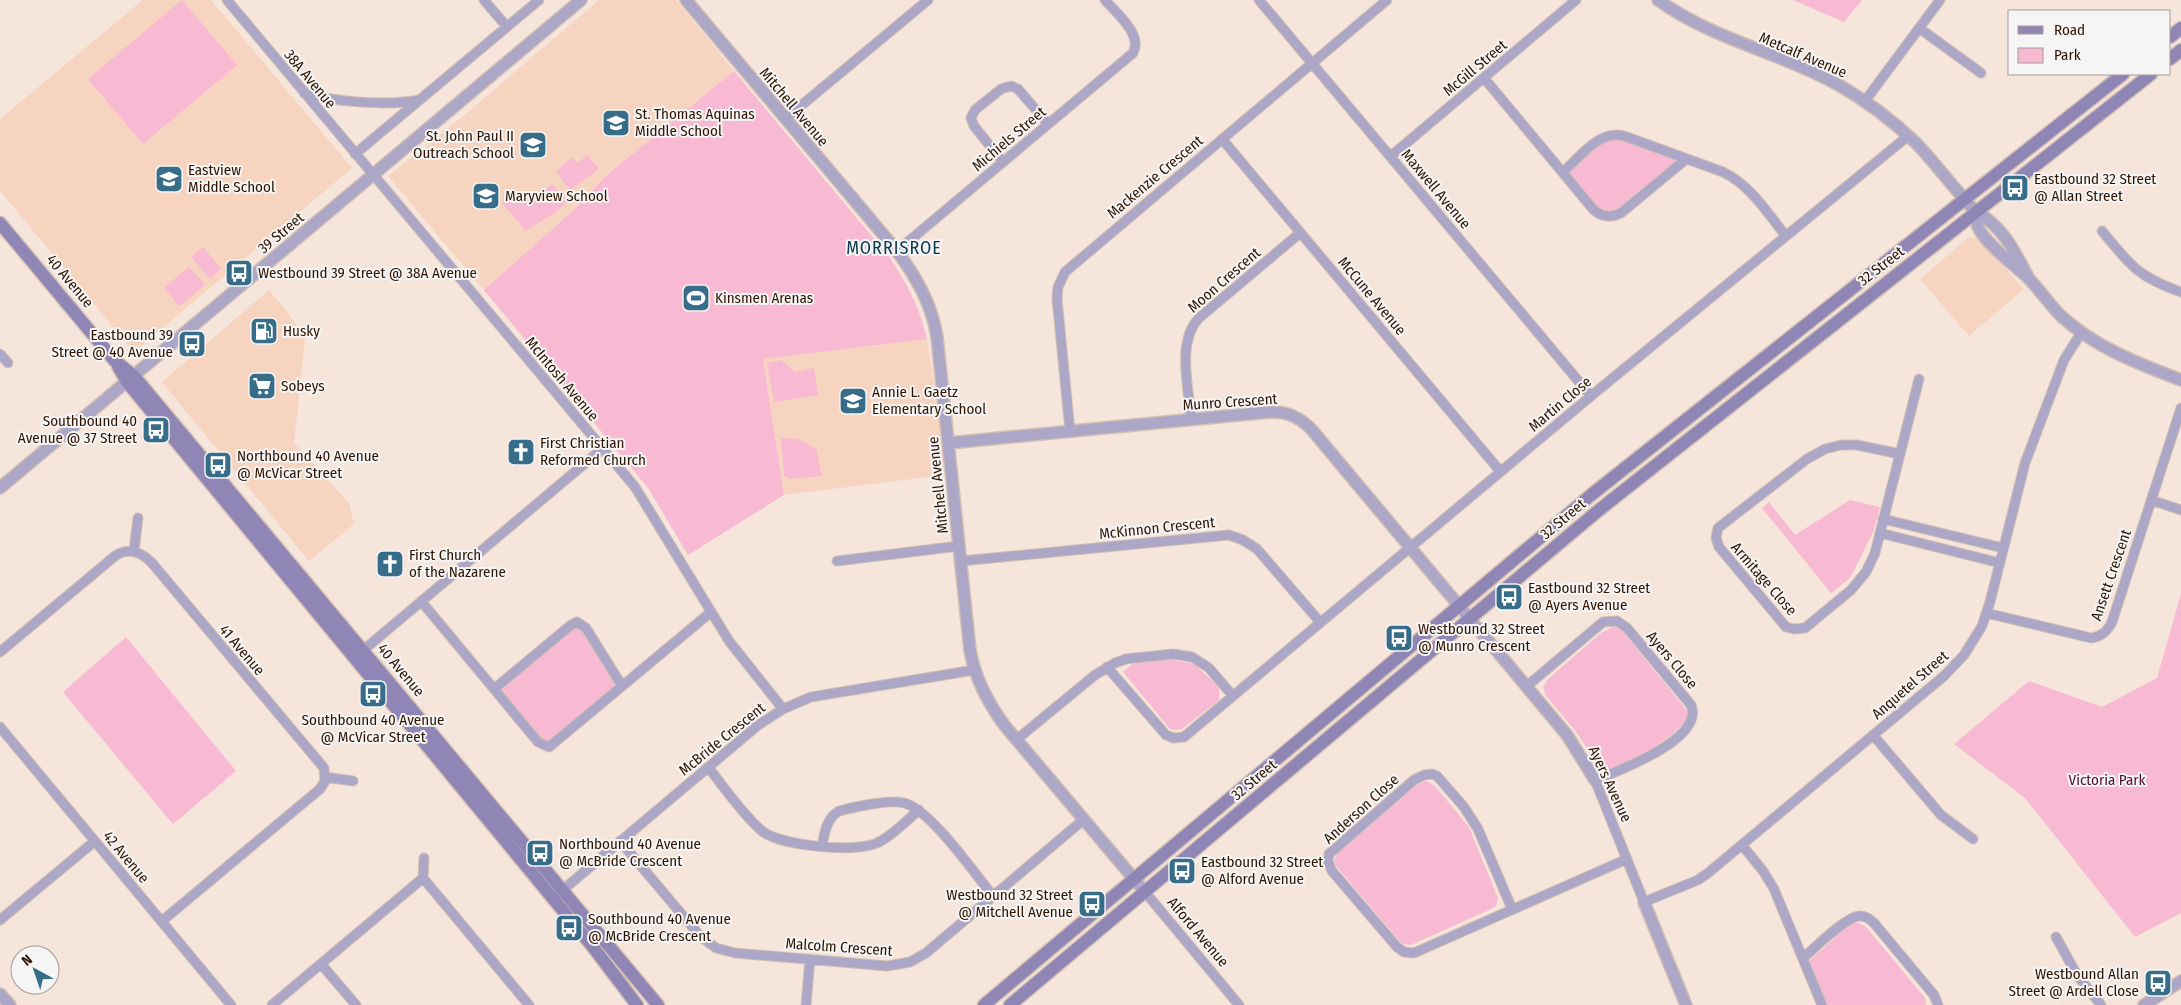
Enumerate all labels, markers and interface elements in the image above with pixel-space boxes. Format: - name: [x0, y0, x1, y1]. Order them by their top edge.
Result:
- legend: [2008, 10, 2171, 75]
- text: Road: [2054, 21, 2085, 39]
- street label: Metcalf Avenue: [1757, 28, 1849, 82]
- street label: McGill Street: [1439, 36, 1511, 100]
- street label: 38A Avenue: [280, 46, 340, 112]
- text: Park: [2054, 46, 2081, 64]
- street label: Mitchell Avenue: [756, 64, 832, 150]
- street label: Michiels Street: [968, 103, 1050, 175]
- place label: St. Thomas Aquinas Middle School: [635, 105, 755, 140]
- school or university icon: St. Thomas Aquinas Middle School: [601, 108, 631, 138]
- place label: St. John Paul II Outreach School: [413, 127, 514, 162]
- school or university icon: St. John Paul II Outreach School: [518, 130, 548, 160]
- street label: Mackenzie Crescent: [1103, 132, 1207, 222]
- street label: Maxwell Avenue: [1397, 146, 1475, 232]
- place label: Eastview Middle School: [188, 161, 275, 196]
- school or university icon: Eastview Middle School: [154, 164, 184, 194]
- place label: Eastbound 32 Street @ Allan Street: [2034, 170, 2156, 205]
- bus stop icon: Eastbound 32 Street @ Allan Street: [2000, 173, 2030, 203]
- school or university icon: Maryview School: [471, 181, 501, 211]
- place label: Maryview School: [505, 187, 608, 205]
- street label: 39 Street: [254, 209, 308, 257]
- district label: MORRISROE: [846, 237, 942, 259]
- street label: 32 Street: [1854, 242, 1908, 290]
- street label: Moon Crescent: [1184, 244, 1264, 316]
- street label: 40 Avenue: [43, 251, 97, 311]
- street label: McCune Avenue: [1334, 253, 1410, 339]
- bus stop icon: Westbound 39 Street @ 38A Avenue: [224, 258, 254, 288]
- place label: Westbound 39 Street @ 38A Avenue: [258, 264, 477, 282]
- sports icon: Kinsmen Arenas: [681, 283, 711, 313]
- place label: Kinsmen Arenas: [715, 289, 813, 307]
- fuel station icon: Husky: [249, 316, 279, 346]
- place label: Husky: [283, 322, 320, 340]
- place label: Eastbound 39 Street @ 40 Avenue: [52, 326, 173, 361]
- bus stop icon: Eastbound 39 Street @ 40 Avenue: [177, 329, 207, 359]
- street label: McIntosh Avenue: [522, 333, 602, 425]
- supermarket icon: Sobeys: [247, 371, 277, 401]
- street label: Martin Close: [1525, 373, 1595, 435]
- place label: Sobeys: [281, 377, 325, 395]
- place label: Annie L. Gaetz Elementary School: [872, 383, 986, 418]
- school or university icon: Annie L. Gaetz Elementary School: [838, 386, 868, 416]
- street label: Munro Crescent: [1182, 390, 1278, 414]
- place label: Southbound 40 Avenue @ 37 Street: [18, 412, 137, 447]
- bus stop icon: Southbound 40 Avenue @ 37 Street: [141, 415, 171, 445]
- place label: First Christian Reformed Church: [540, 434, 646, 469]
- street label: Mitchell Avenue: [924, 436, 952, 534]
- church icon: First Christian Reformed Church: [506, 437, 536, 467]
- place label: Northbound 40 Avenue @ McVicar Street: [237, 447, 379, 482]
- bus stop icon: Northbound 40 Avenue @ McVicar Street: [203, 450, 233, 480]
- street label: 32 Street: [1537, 495, 1589, 543]
- street label: McKinnon Crescent: [1098, 513, 1216, 543]
- street label: Ansett Crescent: [2087, 527, 2135, 623]
- street label: Armitage Close: [1727, 539, 1801, 619]
- place label: First Church of the Nazarene: [409, 546, 506, 581]
- church icon: First Church of the Nazarene: [375, 549, 405, 579]
- place label: Eastbound 32 Street @ Ayers Avenue: [1528, 579, 1650, 614]
- bus stop icon: Eastbound 32 Street @ Ayers Avenue: [1494, 582, 1524, 612]
- place label: Westbound 32 Street @ Munro Crescent: [1418, 620, 1545, 655]
- street label: 41 Avenue: [216, 621, 268, 679]
- bus stop icon: Westbound 32 Street @ Munro Crescent: [1384, 623, 1414, 653]
- street label: Ayers Close: [1643, 627, 1701, 693]
- street label: 40 Avenue: [374, 640, 428, 700]
- street label: Anquetel Street: [1868, 647, 1952, 723]
- bus stop icon: Southbound 40 Avenue @ McVicar Street: [358, 679, 388, 709]
- street label: McBride Crescent: [675, 699, 769, 779]
- place label: Southbound 40 Avenue @ McVicar Street: [302, 711, 444, 746]
- street label: Ayers Avenue: [1585, 743, 1635, 825]
- street label: 32 Street: [1228, 756, 1280, 804]
- street label: Anderson Close: [1320, 771, 1402, 847]
- park label: Victoria Park: [2069, 771, 2145, 789]
- street label: 42 Avenue: [99, 827, 153, 887]
- place label: Northbound 40 Avenue @ McBride Crescent: [559, 835, 701, 870]
- bus stop icon: Northbound 40 Avenue @ McBride Crescent: [525, 838, 555, 868]
- place label: Eastbound 32 Street @ Alford Avenue: [1201, 853, 1323, 888]
- bus stop icon: Eastbound 32 Street @ Alford Avenue: [1167, 856, 1197, 886]
- place label: Westbound 32 Street @ Mitchell Avenue: [946, 886, 1073, 921]
- bus stop icon: Westbound 32 Street @ Mitchell Avenue: [1077, 889, 1107, 919]
- street label: Alford Avenue: [1164, 893, 1232, 971]
- place label: Southbound 40 Avenue @ McBride Crescent: [588, 910, 731, 945]
- bus stop icon: Southbound 40 Avenue @ McBride Crescent: [554, 913, 584, 943]
- street label: Malcolm Crescent: [785, 934, 893, 960]
- north arrow: [10, 945, 60, 995]
- text: N: [18, 951, 36, 970]
- place label: Westbound Allan Street @ Ardell Close: [2009, 965, 2139, 1000]
- bus stop icon: Westbound Allan Street @ Ardell Close: [2143, 968, 2173, 998]

